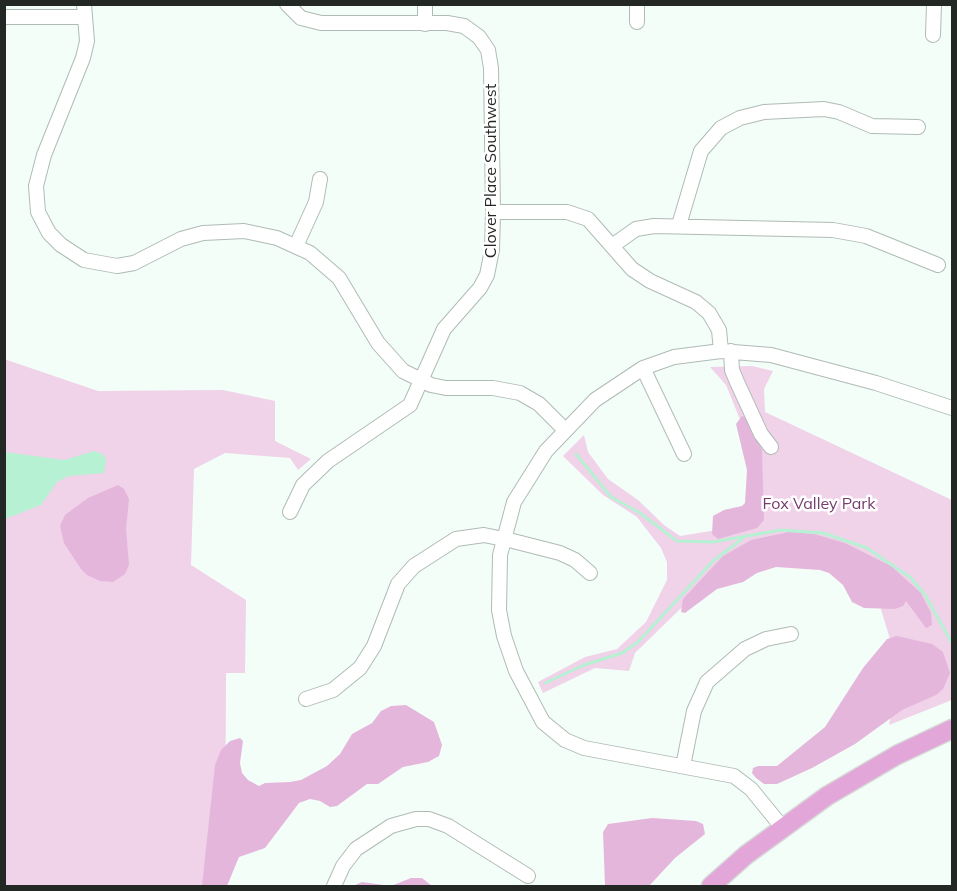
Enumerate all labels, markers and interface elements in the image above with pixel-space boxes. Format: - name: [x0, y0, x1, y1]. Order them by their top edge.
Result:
- street label: Clover Place Southwest: [481, 84, 501, 258]
- park label: Fox Valley Park: [763, 494, 875, 514]

